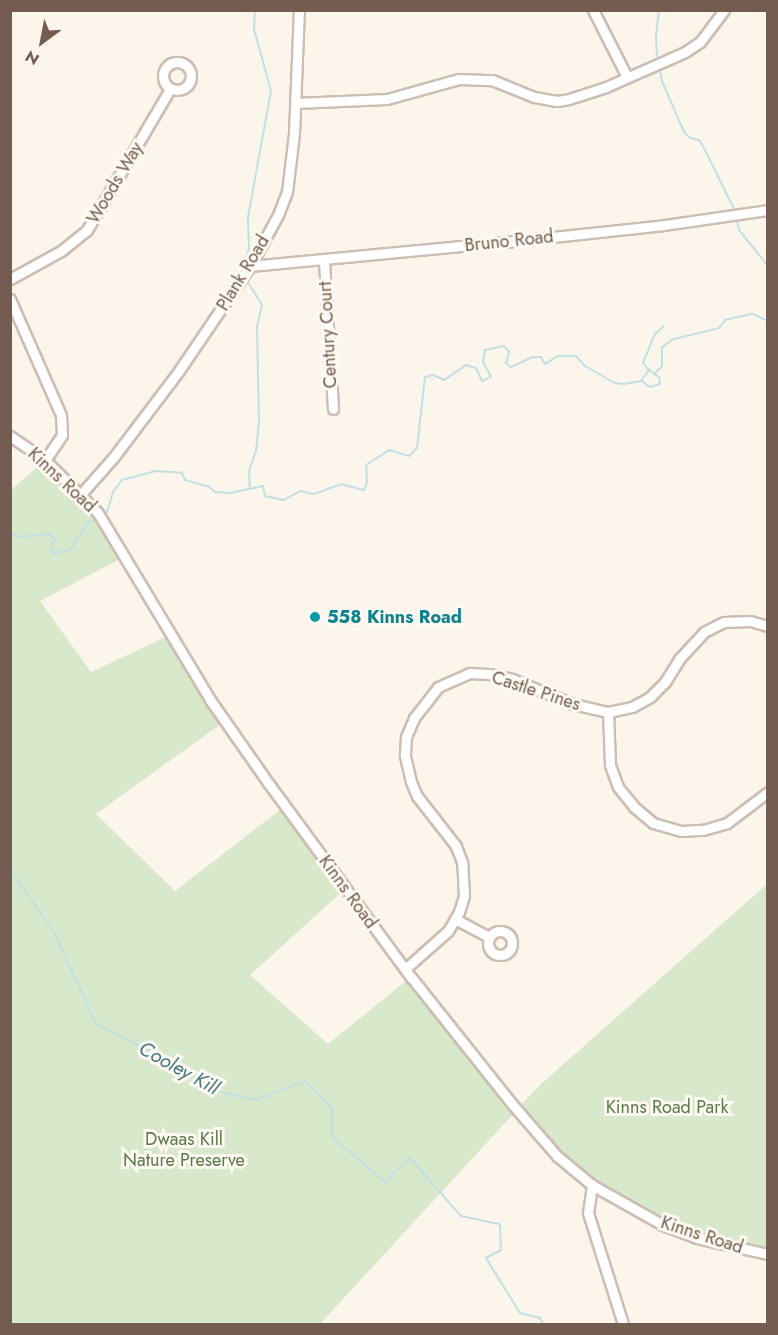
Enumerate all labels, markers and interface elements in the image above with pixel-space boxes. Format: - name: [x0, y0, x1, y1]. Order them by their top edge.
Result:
- north arrow: [12, 12, 72, 72]
- text: N: [21, 45, 44, 71]
- street label: Woods Way: [82, 138, 148, 228]
- street label: Bruno Road: [464, 226, 554, 256]
- street label: Plank Road: [212, 231, 274, 315]
- street label: Century Court: [314, 281, 342, 389]
- street label: Kinns Road: [23, 443, 101, 517]
- place label: 558 Kinns Road: [327, 606, 462, 628]
- marker: 558 Kinns Road: [308, 610, 322, 624]
- street label: Castle Pines: [489, 667, 583, 715]
- street label: Kinns Road: [314, 851, 382, 933]
- water label: Cooley Kill: [135, 1036, 223, 1100]
- park label: Kinns Road Park: [606, 1096, 728, 1118]
- park label: Dwaas Kill Nature Preserve: [123, 1129, 245, 1172]
- street label: Kinns Road: [658, 1212, 746, 1258]

